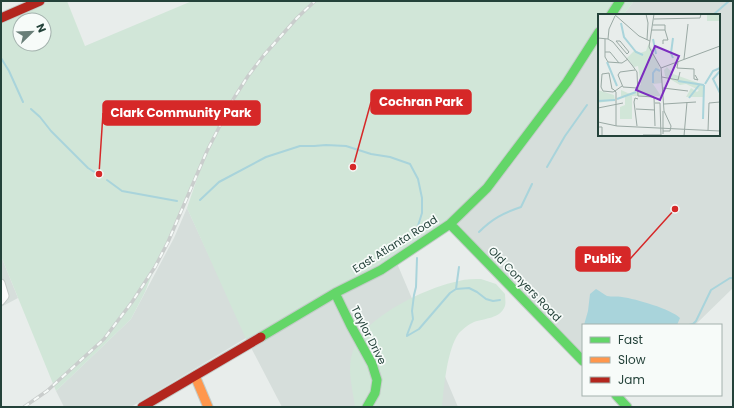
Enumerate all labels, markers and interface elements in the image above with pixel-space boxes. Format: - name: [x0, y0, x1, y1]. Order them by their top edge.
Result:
- north arrow: [12, 12, 52, 52]
- inset map: [598, 14, 720, 136]
- text: N: [32, 21, 50, 35]
- callout: Cochran Park: [371, 90, 471, 114]
- text: Cochran Park: [379, 93, 464, 110]
- callout: Clark Community Park: [103, 101, 260, 125]
- text: Clark Community Park: [110, 104, 252, 121]
- street label: East Atlanta Road: [349, 211, 441, 277]
- street label: Old Conyers Road: [485, 243, 565, 325]
- callout: Publix: [576, 247, 630, 271]
- text: Publix: [584, 250, 623, 267]
- street label: Taylor Drive: [347, 303, 391, 367]
- legend: [582, 324, 722, 396]
- text: Fast: [618, 331, 643, 348]
- text: Slow: [618, 351, 646, 368]
- text: Jam: [618, 371, 645, 388]

